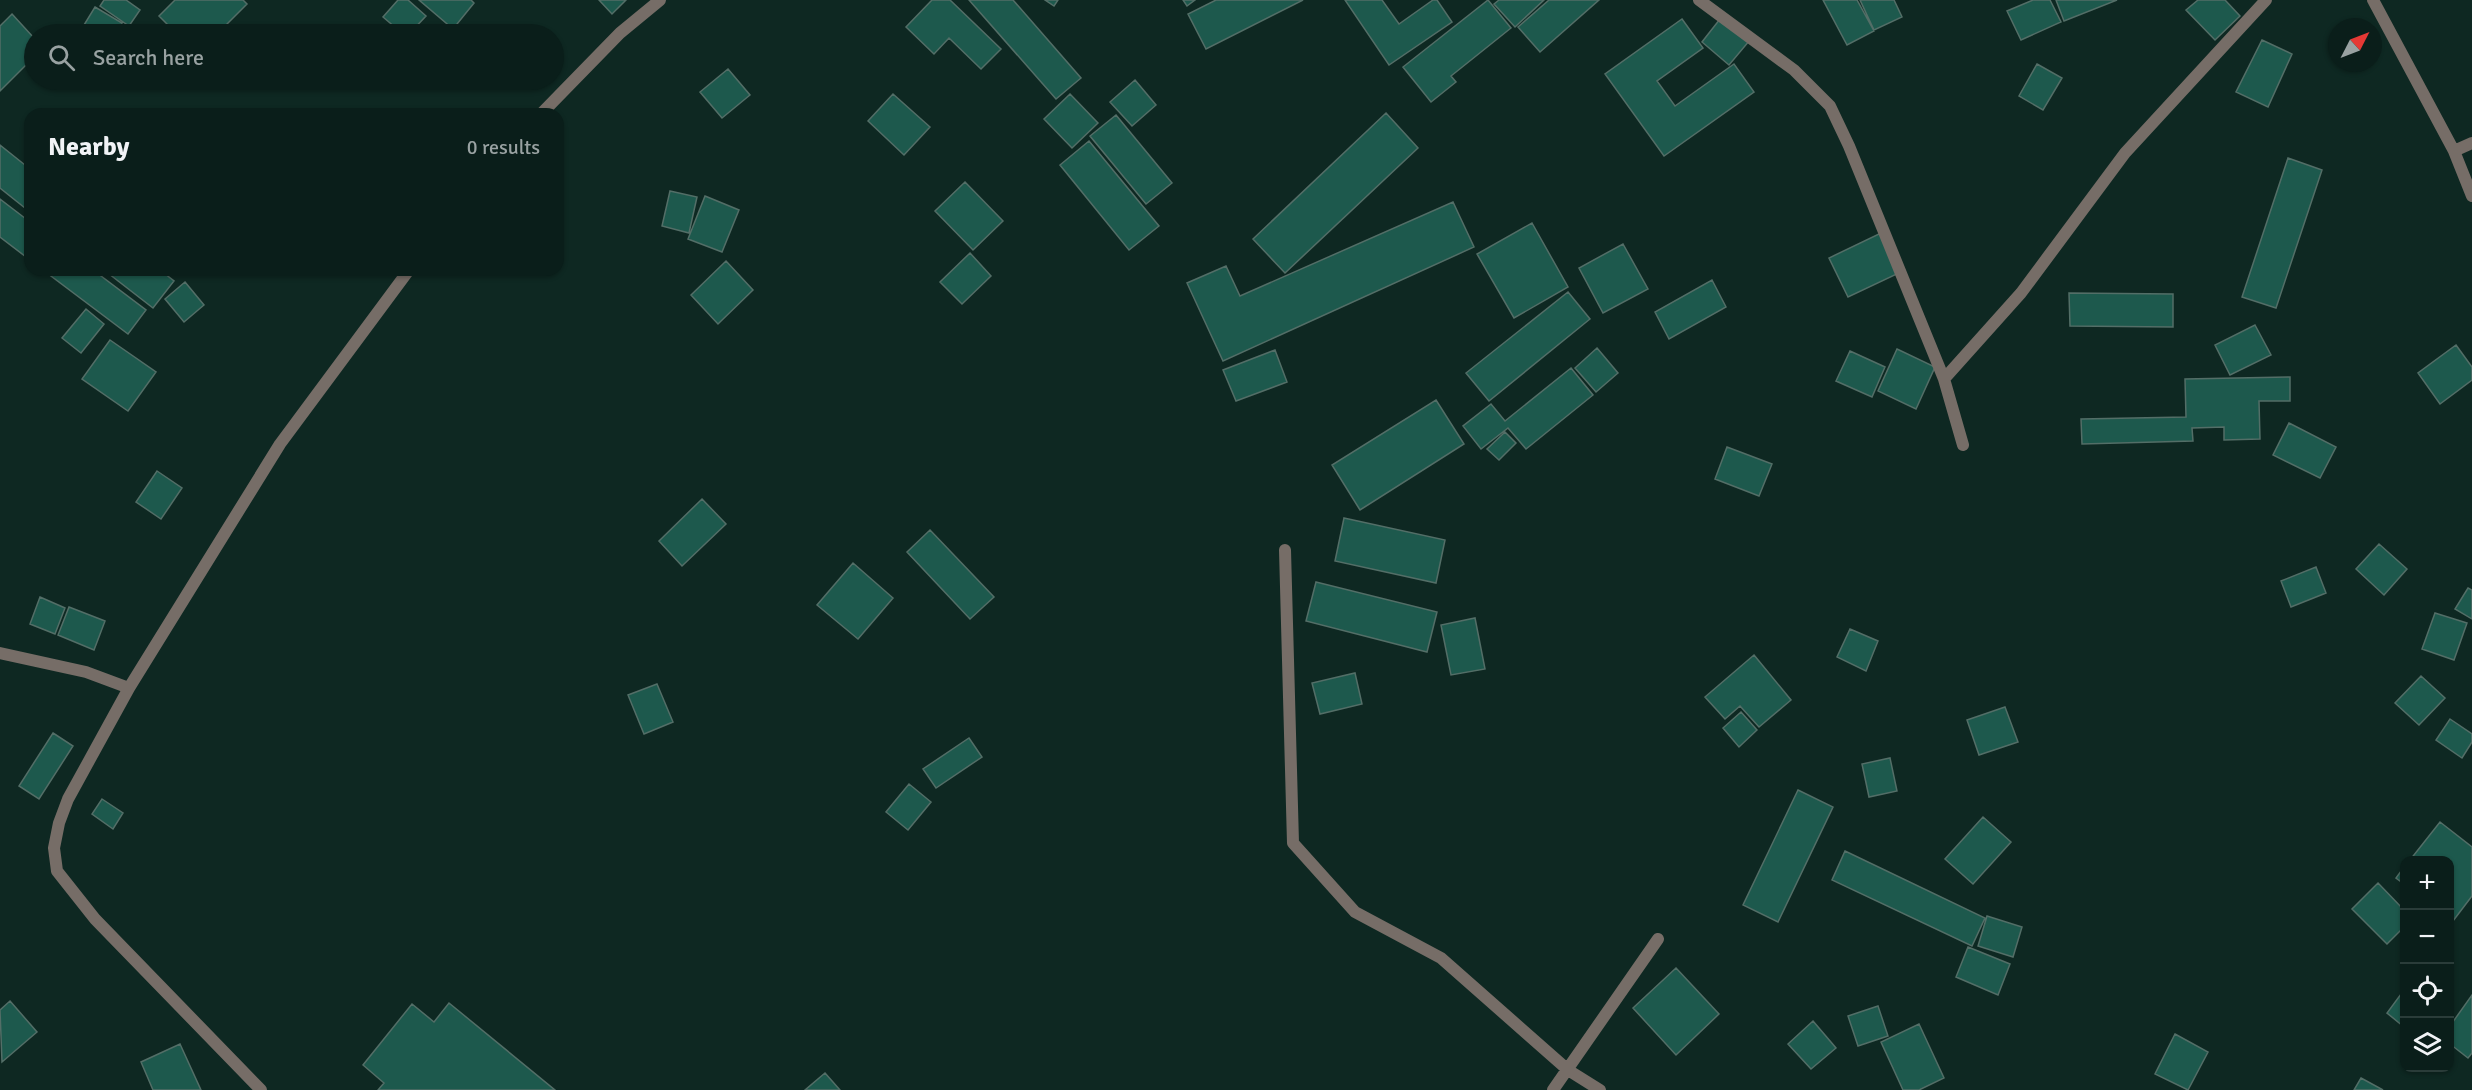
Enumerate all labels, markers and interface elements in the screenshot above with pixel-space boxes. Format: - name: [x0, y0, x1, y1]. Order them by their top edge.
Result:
- north arrow: [2328, 18, 2382, 72]
- search box: [24, 24, 564, 90]
- icon: search: [45, 41, 78, 74]
- text: Search here: [93, 44, 204, 71]
- text: Nearby: [48, 131, 129, 163]
- text: 0 results: [467, 135, 540, 160]
- map controls: [2400, 856, 2454, 1072]
- button: +: [2400, 856, 2454, 910]
- button: −: [2400, 910, 2454, 964]
- button: locate: [2400, 964, 2454, 1018]
- button: layers: [2400, 1018, 2454, 1072]

